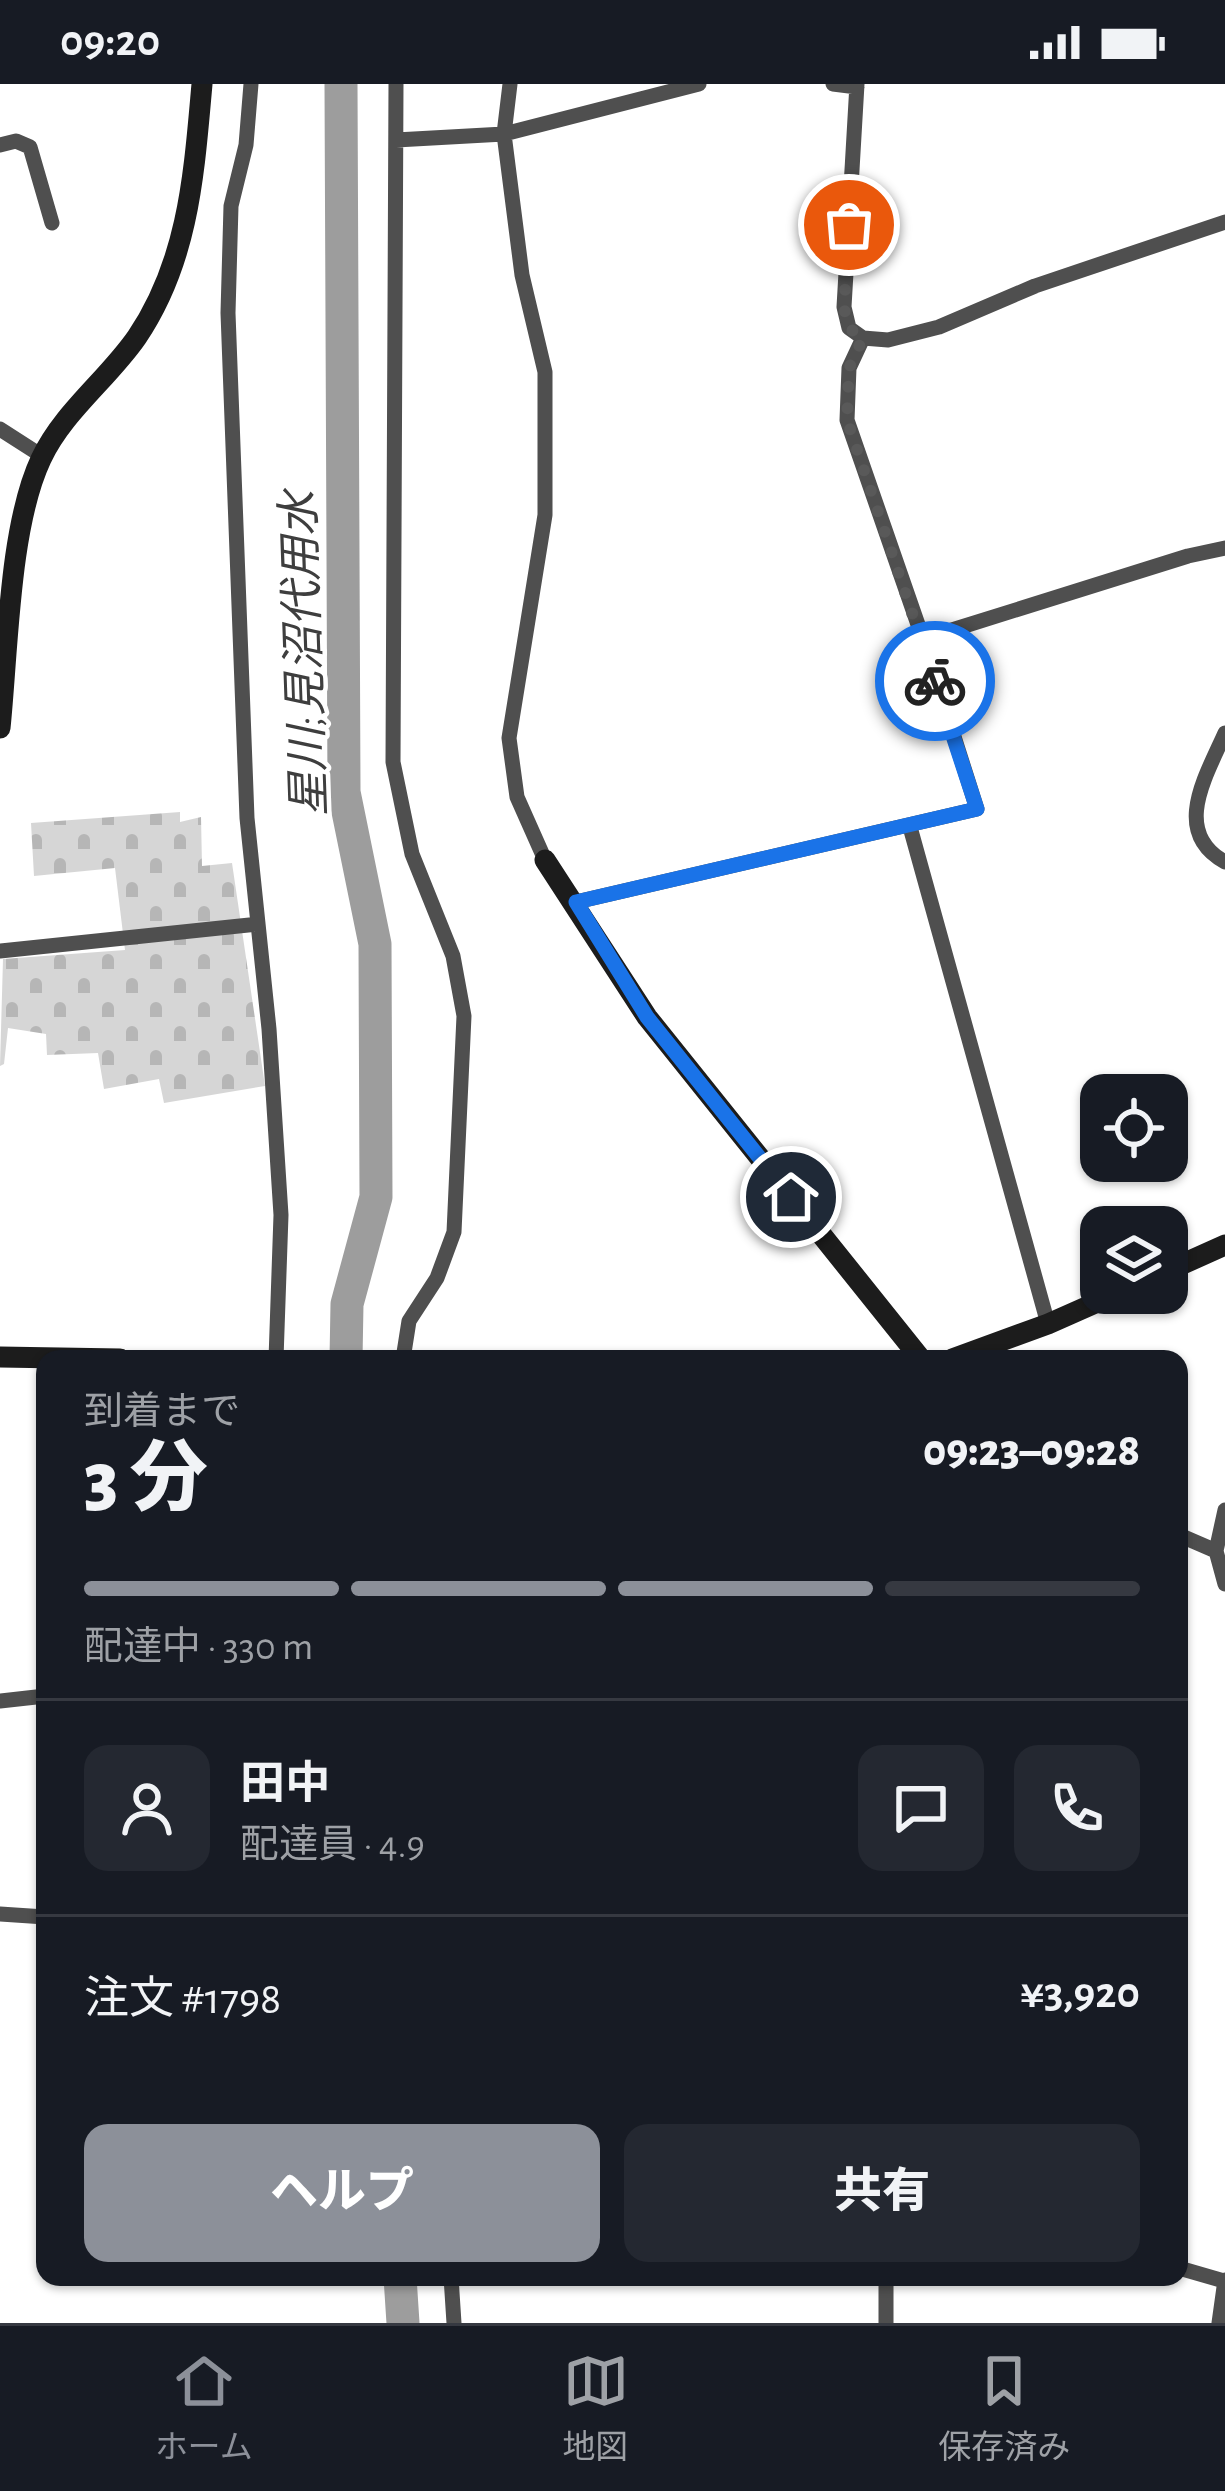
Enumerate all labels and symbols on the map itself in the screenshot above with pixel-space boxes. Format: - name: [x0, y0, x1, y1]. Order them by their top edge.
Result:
- pin: [798, 174, 900, 276]
- water label: 星川;見沼代用水: [275, 486, 334, 817]
- courier: [875, 621, 995, 741]
- pin: [740, 1146, 842, 1248]

